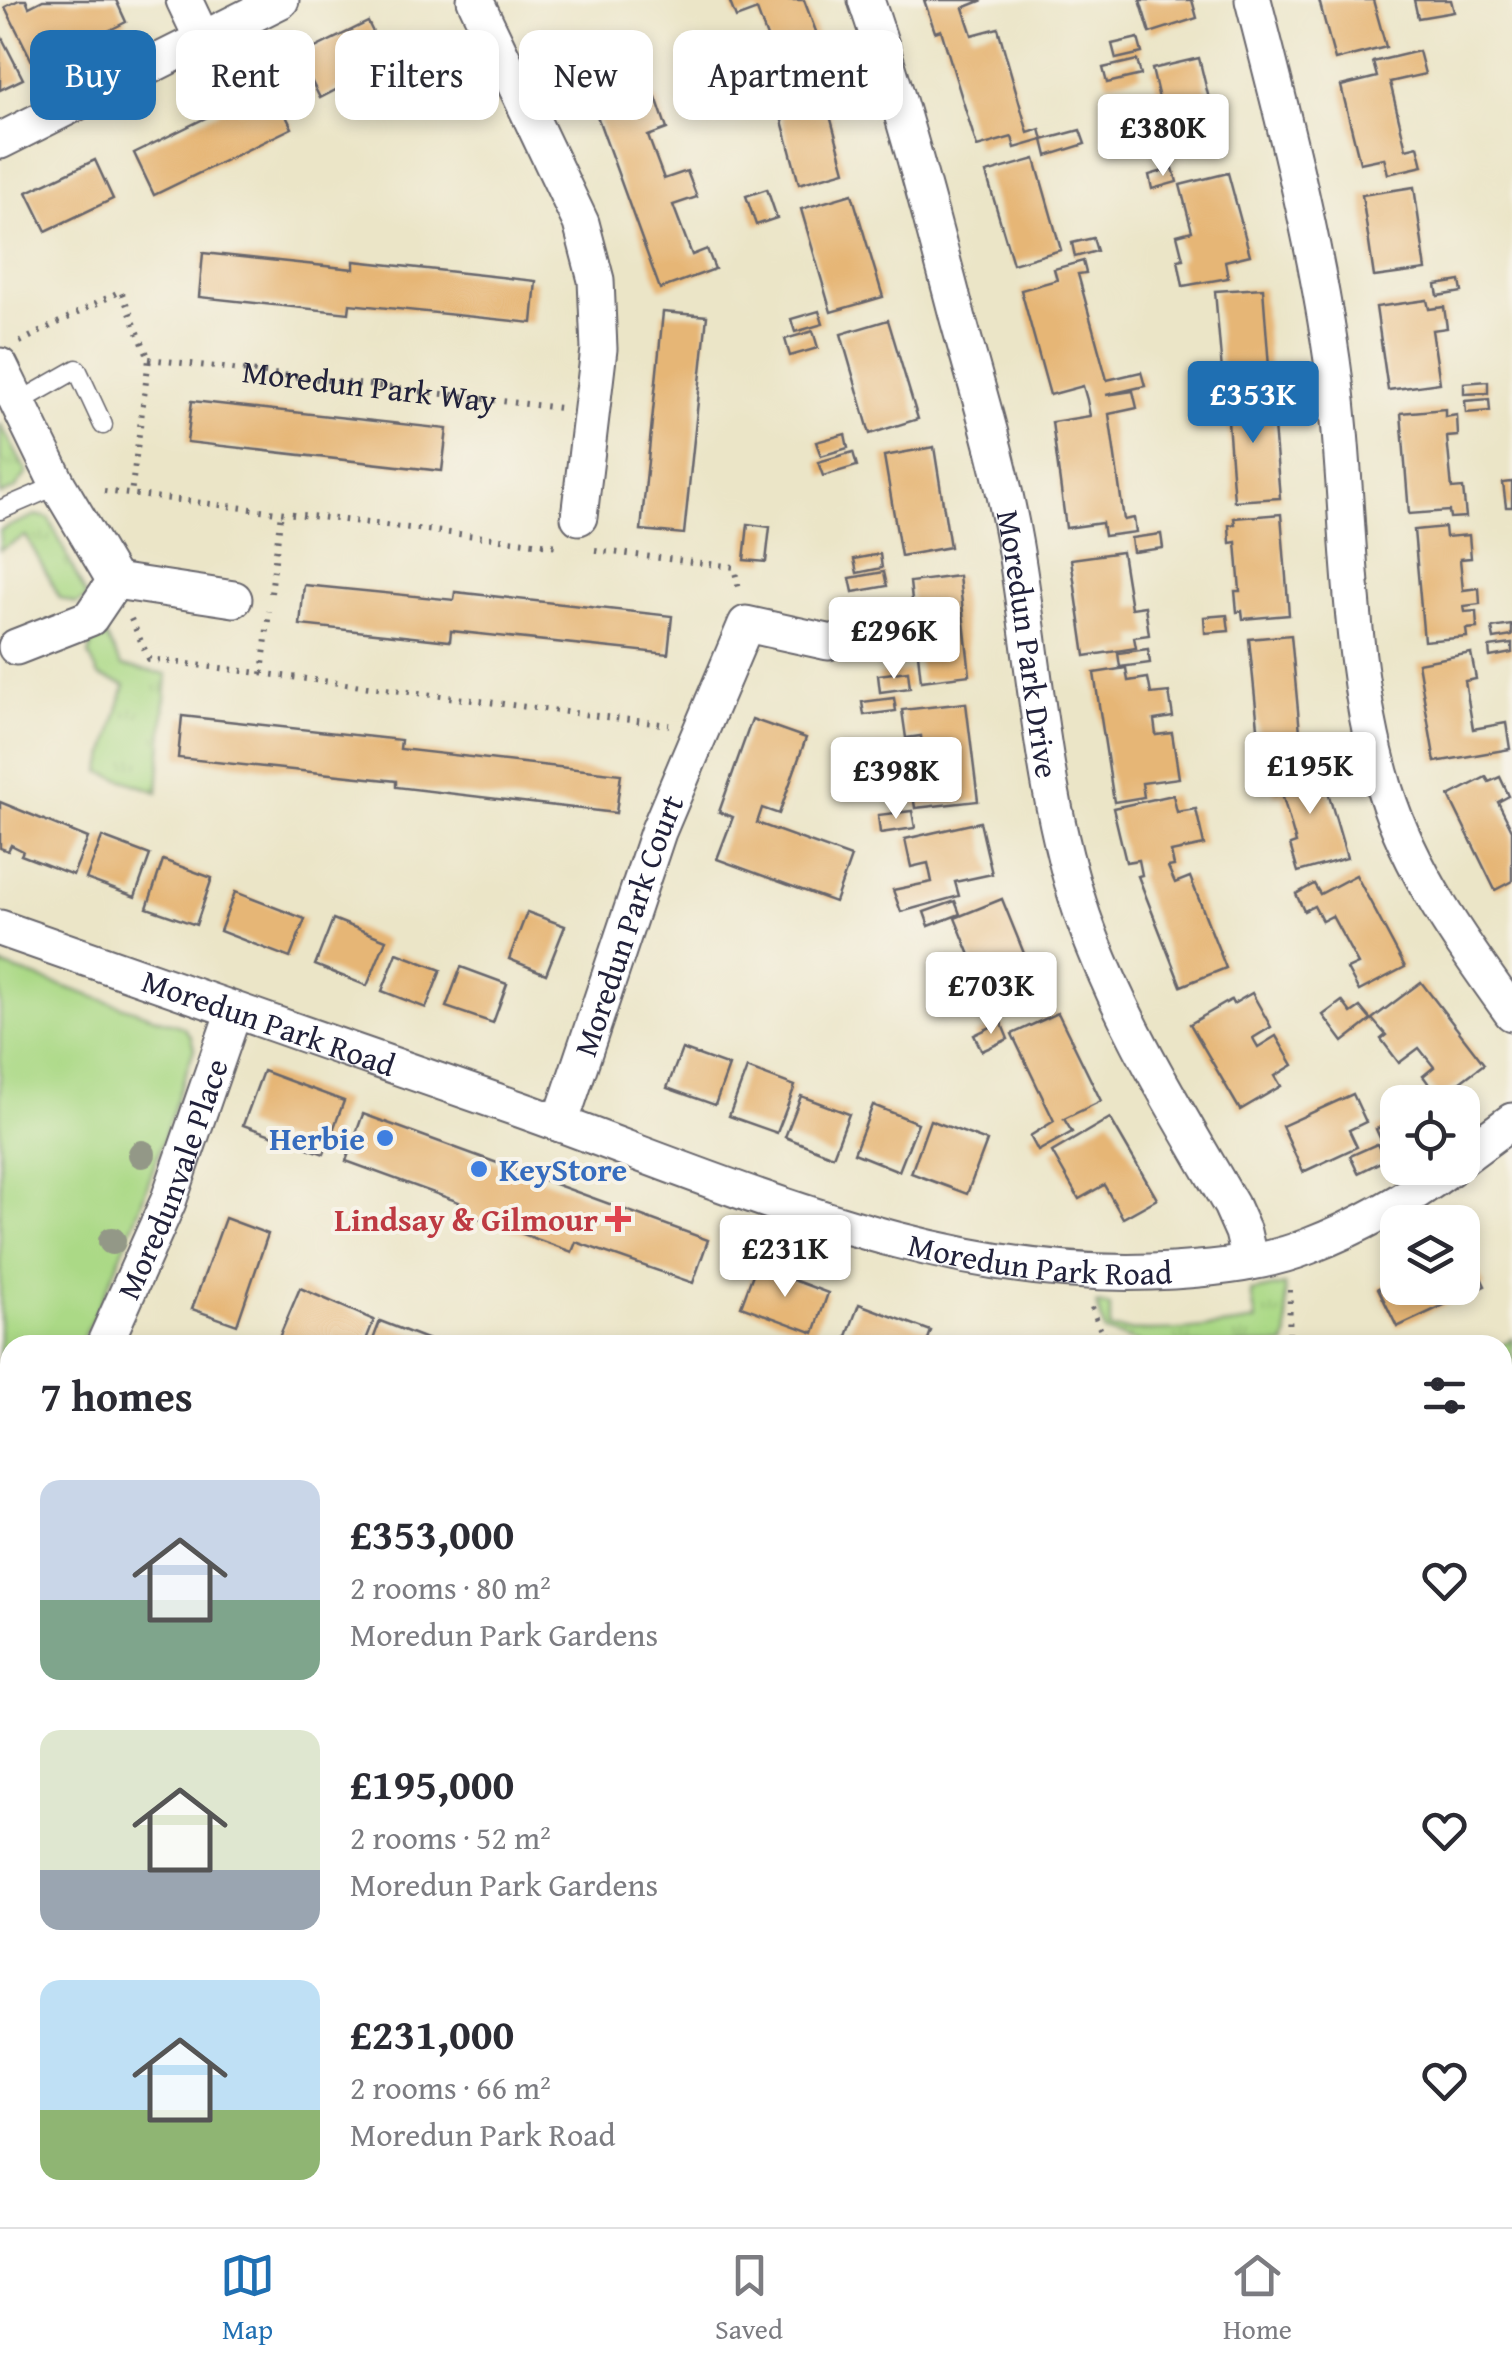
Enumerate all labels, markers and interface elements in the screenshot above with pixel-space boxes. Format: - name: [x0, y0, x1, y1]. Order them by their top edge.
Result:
- chip: Buy: [30, 30, 156, 120]
- chip: Rent: [176, 30, 315, 120]
- chip: Filters: [335, 30, 499, 120]
- chip: New: [519, 30, 653, 120]
- chip: Apartment: [673, 30, 903, 120]
- pin: £380K: [1093, 94, 1233, 179]
- text: £380K: [1120, 103, 1206, 150]
- street label: Moredun Park Way: [240, 347, 499, 424]
- pin: £353K: [1183, 361, 1323, 446]
- text: £353K: [1210, 370, 1296, 417]
- street label: Moredun Park Drive: [985, 506, 1072, 781]
- pin: £296K: [824, 597, 964, 682]
- text: £296K: [851, 606, 937, 653]
- pin: £195K: [1240, 732, 1380, 817]
- pin: £398K: [826, 737, 966, 822]
- text: £195K: [1267, 741, 1353, 788]
- text: £398K: [853, 746, 939, 793]
- street label: Moredun Park Court: [561, 787, 695, 1062]
- pin: £703K: [921, 952, 1061, 1037]
- street label: Moredun Park Road: [136, 956, 402, 1088]
- text: £703K: [948, 961, 1034, 1008]
- street label: Moredunvale Place: [104, 1052, 239, 1307]
- map controls: [1380, 1085, 1480, 1305]
- button: locate: [1380, 1085, 1480, 1185]
- place label: Herbie: [269, 1115, 365, 1162]
- marker: Herbie: [374, 1127, 396, 1149]
- place label: KeyStore: [499, 1146, 627, 1193]
- marker: KeyStore: [468, 1158, 490, 1180]
- place label: Lindsay & Gilmour: [334, 1196, 598, 1243]
- button: layers: [1380, 1205, 1480, 1305]
- marker: Lindsay & Gilmour: [607, 1208, 629, 1230]
- pin: £231K: [715, 1215, 855, 1300]
- street label: Moredun Park Road: [904, 1220, 1173, 1296]
- text: £231K: [742, 1224, 828, 1271]
- text: 7 homes: [40, 1365, 193, 1426]
- icon: filters: [1417, 1368, 1472, 1423]
- text: £353,000: [350, 1503, 514, 1564]
- icon: home: [120, 1520, 240, 1640]
- icon: heart: [1417, 1553, 1472, 1608]
- text: 2 rooms · 80 m²: [350, 1564, 551, 1611]
- text: Moredun Park Gardens: [350, 1611, 658, 1658]
- text: £195,000: [350, 1753, 514, 1814]
- icon: home: [120, 1770, 240, 1890]
- icon: heart: [1417, 1803, 1472, 1858]
- text: 2 rooms · 52 m²: [350, 1814, 551, 1861]
- text: Moredun Park Gardens: [350, 1861, 658, 1908]
- text: £231,000: [350, 2003, 514, 2064]
- icon: home: [120, 2020, 240, 2140]
- icon: heart: [1417, 2053, 1472, 2108]
- text: 2 rooms · 66 m²: [350, 2064, 551, 2111]
- text: Moredun Park Road: [350, 2111, 615, 2158]
- tab: Map: [220, 2248, 275, 2349]
- tab: Saved: [715, 2248, 783, 2349]
- tab: Home: [1223, 2248, 1292, 2349]

